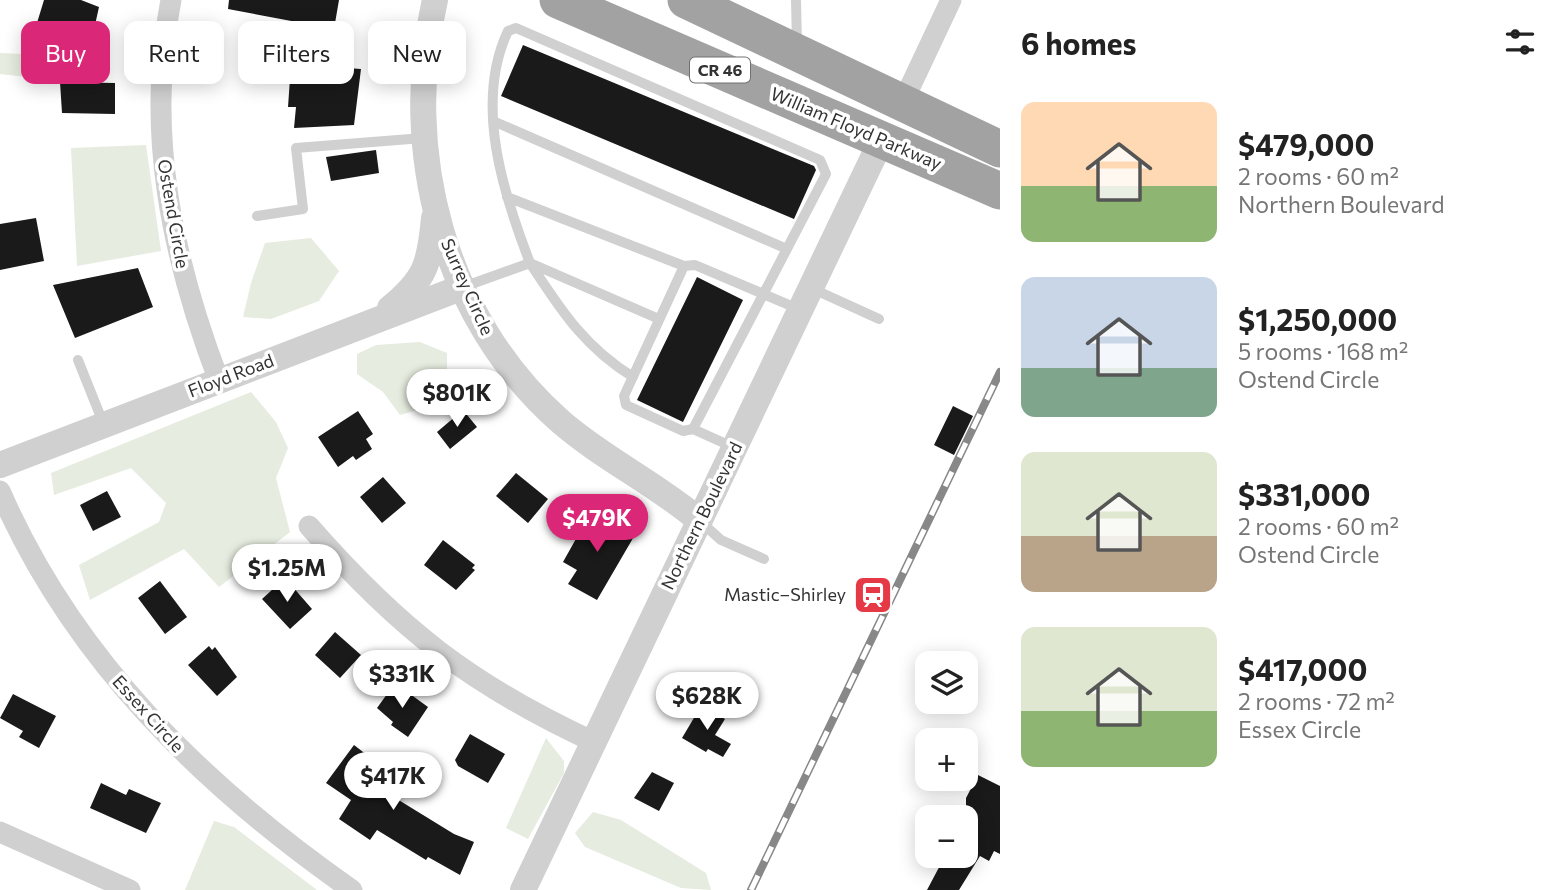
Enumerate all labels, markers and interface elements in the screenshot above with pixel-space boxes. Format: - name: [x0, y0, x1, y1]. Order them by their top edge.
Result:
- chip: Buy: [21, 21, 110, 84]
- chip: Rent: [124, 21, 224, 84]
- chip: Filters: [238, 21, 354, 84]
- chip: New: [368, 21, 466, 84]
- icon: filters: [1501, 23, 1539, 61]
- text: 6 homes: [1021, 24, 1136, 61]
- road number: CR 46: [690, 58, 750, 82]
- street label: William Floyd Parkway: [767, 82, 945, 174]
- text: $479,000: [1238, 125, 1374, 162]
- icon: home: [1077, 130, 1161, 214]
- street label: Ostend Circle: [154, 157, 194, 270]
- text: 2 rooms · 60 m²: [1238, 162, 1399, 190]
- text: Northern Boulevard: [1238, 190, 1445, 218]
- street label: Surrey Circle: [437, 235, 499, 338]
- text: $1,250,000: [1238, 300, 1397, 337]
- icon: home: [1077, 305, 1161, 389]
- text: 5 rooms · 168 m²: [1238, 337, 1408, 365]
- street label: Floyd Road: [185, 349, 277, 402]
- text: Ostend Circle: [1238, 365, 1379, 393]
- pin: $801K: [408, 370, 506, 429]
- text: $801K: [422, 378, 492, 406]
- street label: Northern Boulevard: [656, 438, 746, 593]
- text: $331,000: [1238, 475, 1370, 512]
- icon: home: [1077, 480, 1161, 564]
- pin: $479K: [548, 494, 646, 554]
- text: $479K: [562, 503, 632, 531]
- text: 2 rooms · 60 m²: [1238, 512, 1399, 540]
- text: Ostend Circle: [1238, 540, 1379, 568]
- pin: $1.25M: [230, 544, 344, 604]
- text: $1.25M: [248, 553, 326, 581]
- station icon: Mastic–Shirley: [852, 574, 894, 616]
- place label: Mastic–Shirley: [724, 583, 846, 605]
- pin: $331K: [353, 650, 451, 710]
- text: $417,000: [1238, 650, 1367, 687]
- map controls: [915, 651, 978, 868]
- button: layers: [915, 651, 978, 714]
- icon: home: [1077, 655, 1161, 739]
- text: $331K: [369, 659, 435, 687]
- street label: Essex Circle: [108, 670, 189, 756]
- pin: $628K: [658, 672, 756, 732]
- text: $628K: [672, 681, 742, 709]
- text: 2 rooms · 72 m²: [1238, 687, 1395, 715]
- text: Essex Circle: [1238, 715, 1361, 743]
- button: +: [915, 728, 978, 791]
- pin: $417K: [344, 752, 442, 812]
- text: $417K: [360, 761, 426, 789]
- button: −: [915, 805, 978, 868]

